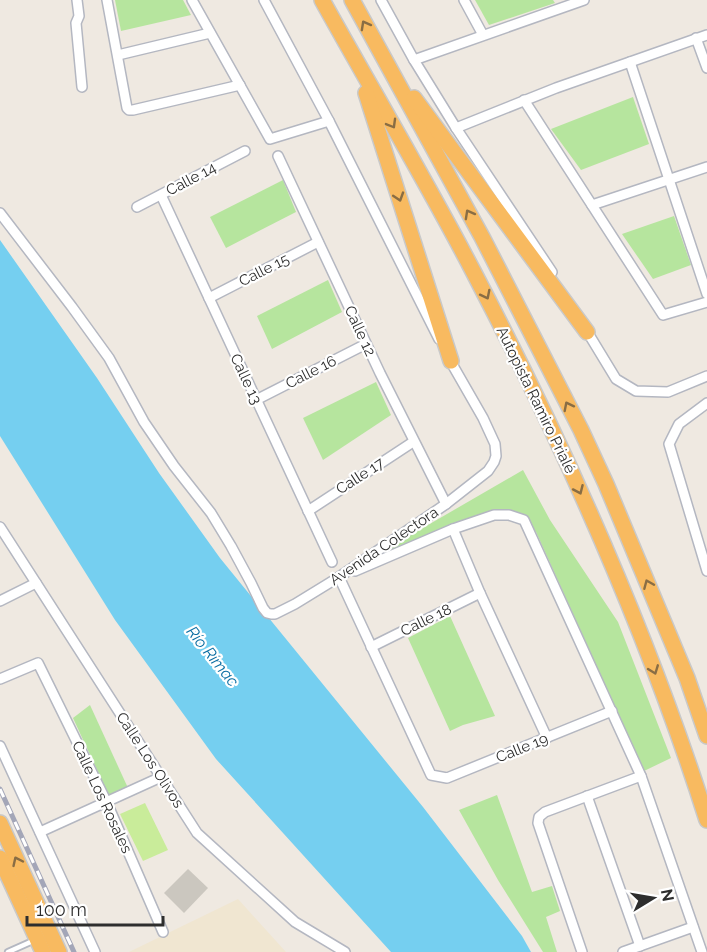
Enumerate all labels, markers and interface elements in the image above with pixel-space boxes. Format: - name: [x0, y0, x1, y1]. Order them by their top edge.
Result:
- one-way arrow: [361, 20, 372, 31]
- one-way arrow: [384, 118, 396, 128]
- street label: Calle 14: [163, 158, 219, 200]
- one-way arrow: [392, 191, 404, 202]
- one-way arrow: [465, 210, 476, 220]
- street label: Calle 15: [236, 250, 292, 290]
- one-way arrow: [478, 289, 490, 300]
- street label: Calle 12: [341, 303, 380, 359]
- street label: Autopista Ramiro Prialé: [493, 324, 579, 477]
- street label: Calle 13: [226, 351, 266, 407]
- street label: Calle 16: [283, 352, 339, 392]
- one-way arrow: [564, 401, 576, 412]
- street label: Calle 17: [333, 454, 387, 498]
- one-way arrow: [572, 483, 584, 494]
- street label: Avenida Colectora: [326, 503, 442, 589]
- one-way arrow: [643, 579, 655, 590]
- street label: Calle 18: [398, 600, 455, 640]
- water label: Río Rímac: [183, 622, 243, 691]
- one-way arrow: [646, 664, 659, 675]
- street label: Calle Los Olivos: [112, 709, 188, 811]
- street label: Calle 19: [493, 729, 551, 767]
- street label: Calle Los Rosales: [68, 738, 136, 856]
- one-way arrow: [13, 856, 25, 867]
- north arrow: [623, 868, 683, 928]
- text: N: [657, 887, 678, 903]
- scale bar: [27, 889, 164, 927]
- text: 100 m: [36, 899, 87, 920]

